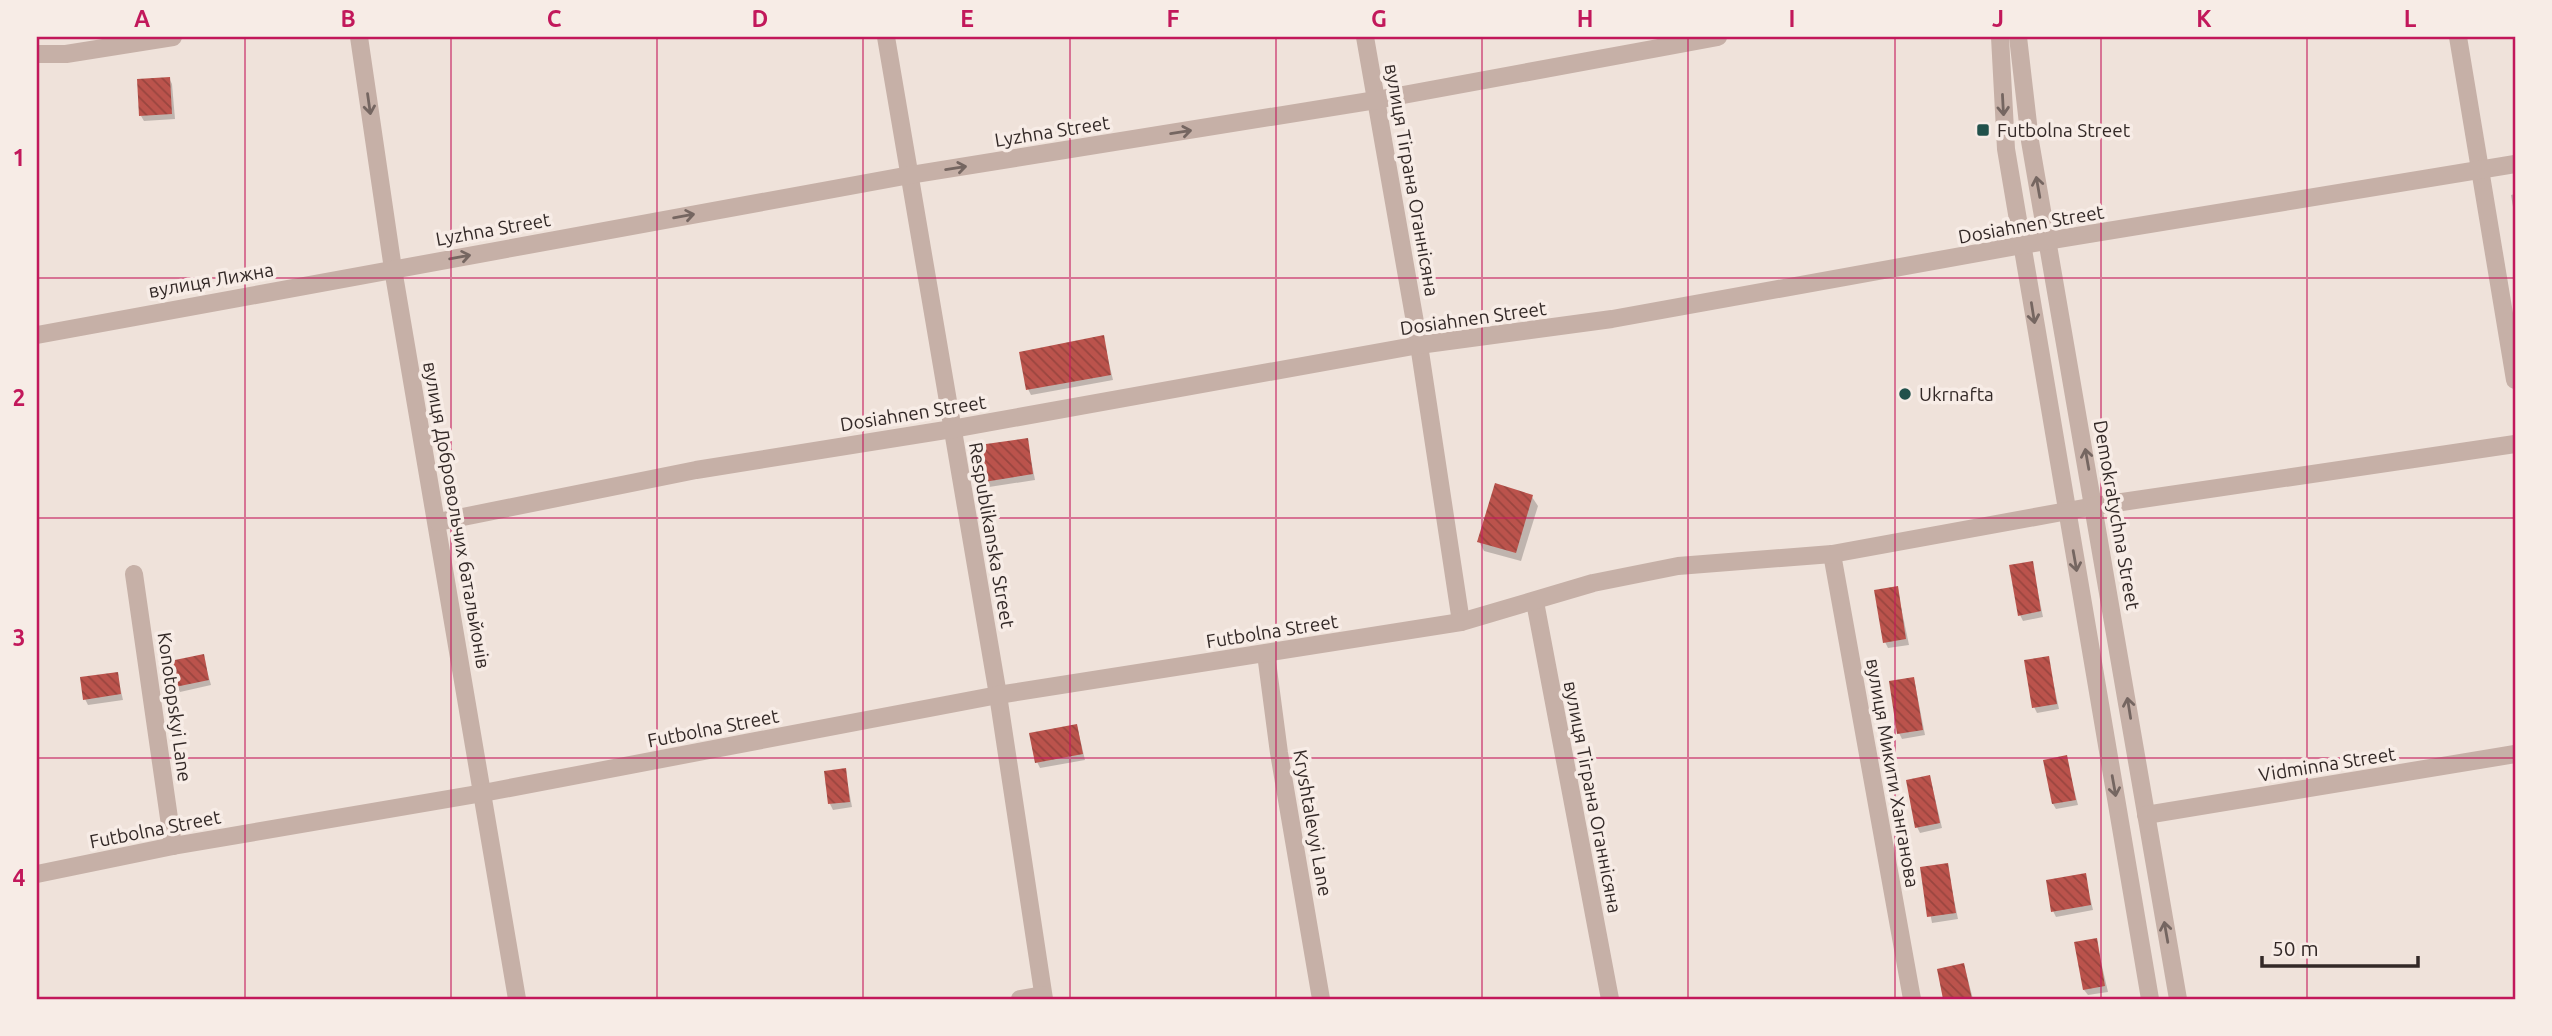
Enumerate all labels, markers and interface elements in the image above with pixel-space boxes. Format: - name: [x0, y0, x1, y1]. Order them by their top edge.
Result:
- text: A: [134, 6, 150, 31]
- text: B: [340, 6, 356, 31]
- text: C: [547, 6, 562, 31]
- text: D: [752, 6, 768, 31]
- text: E: [960, 6, 974, 31]
- text: F: [1167, 6, 1180, 31]
- text: G: [1371, 6, 1387, 31]
- text: H: [1577, 6, 1593, 31]
- text: I: [1789, 6, 1795, 31]
- text: J: [1992, 6, 2004, 31]
- text: K: [2196, 6, 2212, 31]
- text: L: [2404, 6, 2417, 31]
- street label: вулиця Тіграна Оганнісяна: [1381, 62, 1443, 298]
- one-way arrow: [362, 92, 375, 115]
- one-way arrow: [1997, 93, 2010, 116]
- street label: Lyzhna Street: [993, 111, 1112, 151]
- place label: Futbolna Street: [1997, 119, 2131, 141]
- marker: Futbolna Street: [1975, 122, 1991, 138]
- one-way arrow: [1169, 125, 1192, 138]
- text: 1: [13, 145, 25, 170]
- one-way arrow: [944, 161, 967, 174]
- one-way arrow: [2031, 176, 2044, 199]
- street label: Dosiahnen Street: [1956, 200, 2106, 248]
- street label: Lyzhna Street: [434, 208, 553, 250]
- one-way arrow: [672, 209, 695, 222]
- one-way arrow: [448, 250, 471, 263]
- street label: вулиця Лижна: [147, 258, 275, 302]
- street label: Dosiahnen Street: [1398, 297, 1548, 339]
- one-way arrow: [2027, 301, 2040, 324]
- street label: вулиця Добровольчих батальйонів: [419, 360, 495, 670]
- place label: Ukrnafta: [1919, 383, 1994, 405]
- text: 2: [13, 385, 25, 410]
- marker: Ukrnafta: [1897, 386, 1913, 402]
- street label: Dosiahnen Street: [838, 391, 988, 435]
- street label: Demokratychna Street: [2089, 418, 2145, 612]
- street label: Respublikanska Street: [965, 440, 1019, 630]
- one-way arrow: [2080, 448, 2093, 471]
- one-way arrow: [2069, 549, 2082, 572]
- street label: Futbolna Street: [1204, 610, 1340, 652]
- text: 3: [13, 625, 25, 650]
- street label: Konotopskyi Lane: [154, 631, 196, 783]
- street label: вулиця Микити Ханганова: [1862, 657, 1924, 889]
- street label: вулиця Тіграна Оганнісяна: [1560, 679, 1626, 915]
- one-way arrow: [2122, 697, 2135, 720]
- street label: Futbolna Street: [646, 704, 781, 752]
- street label: Vidminna Street: [2257, 742, 2398, 786]
- street label: Kryshtalevyi Lane: [1289, 748, 1337, 898]
- one-way arrow: [2108, 774, 2121, 796]
- street label: Futbolna Street: [88, 805, 223, 853]
- text: 4: [13, 865, 26, 890]
- one-way arrow: [2159, 921, 2173, 944]
- scale bar: [2262, 924, 2417, 968]
- text: 50 m: [2272, 936, 2319, 960]

